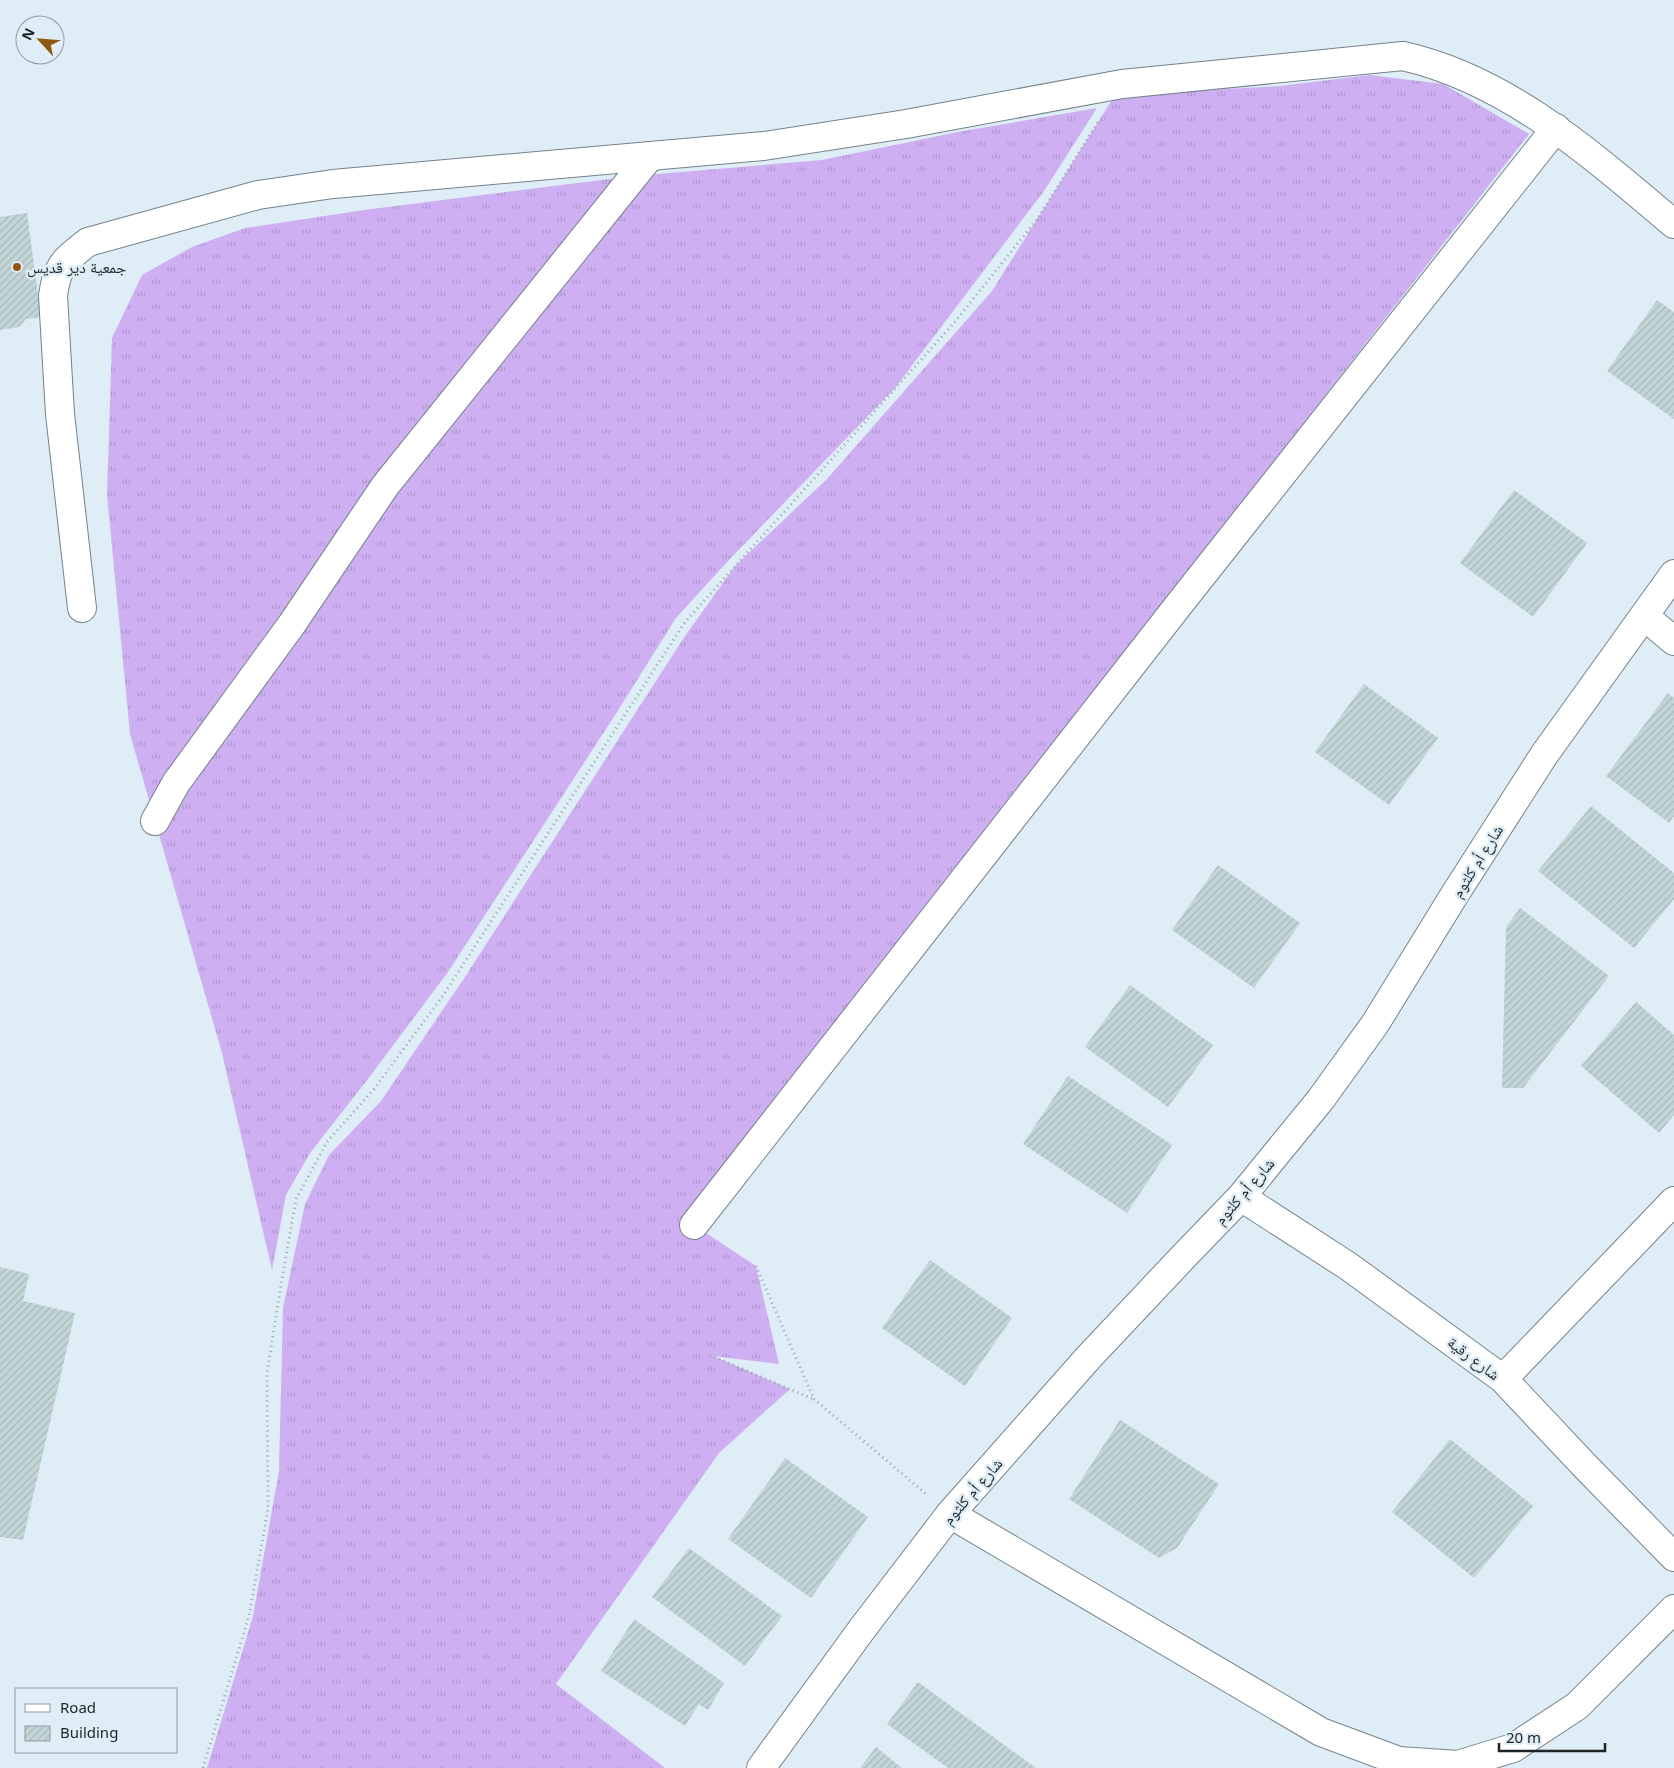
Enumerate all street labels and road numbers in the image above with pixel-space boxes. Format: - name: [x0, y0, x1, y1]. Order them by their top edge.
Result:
- street label: شارع أم كلثوم: [1446, 820, 1508, 902]
- street label: شارع أم كلثوم: [1209, 1153, 1279, 1229]
- street label: شارع رقية: [1443, 1331, 1505, 1385]
- street label: شارع أم كلثوم: [937, 1453, 1007, 1529]

